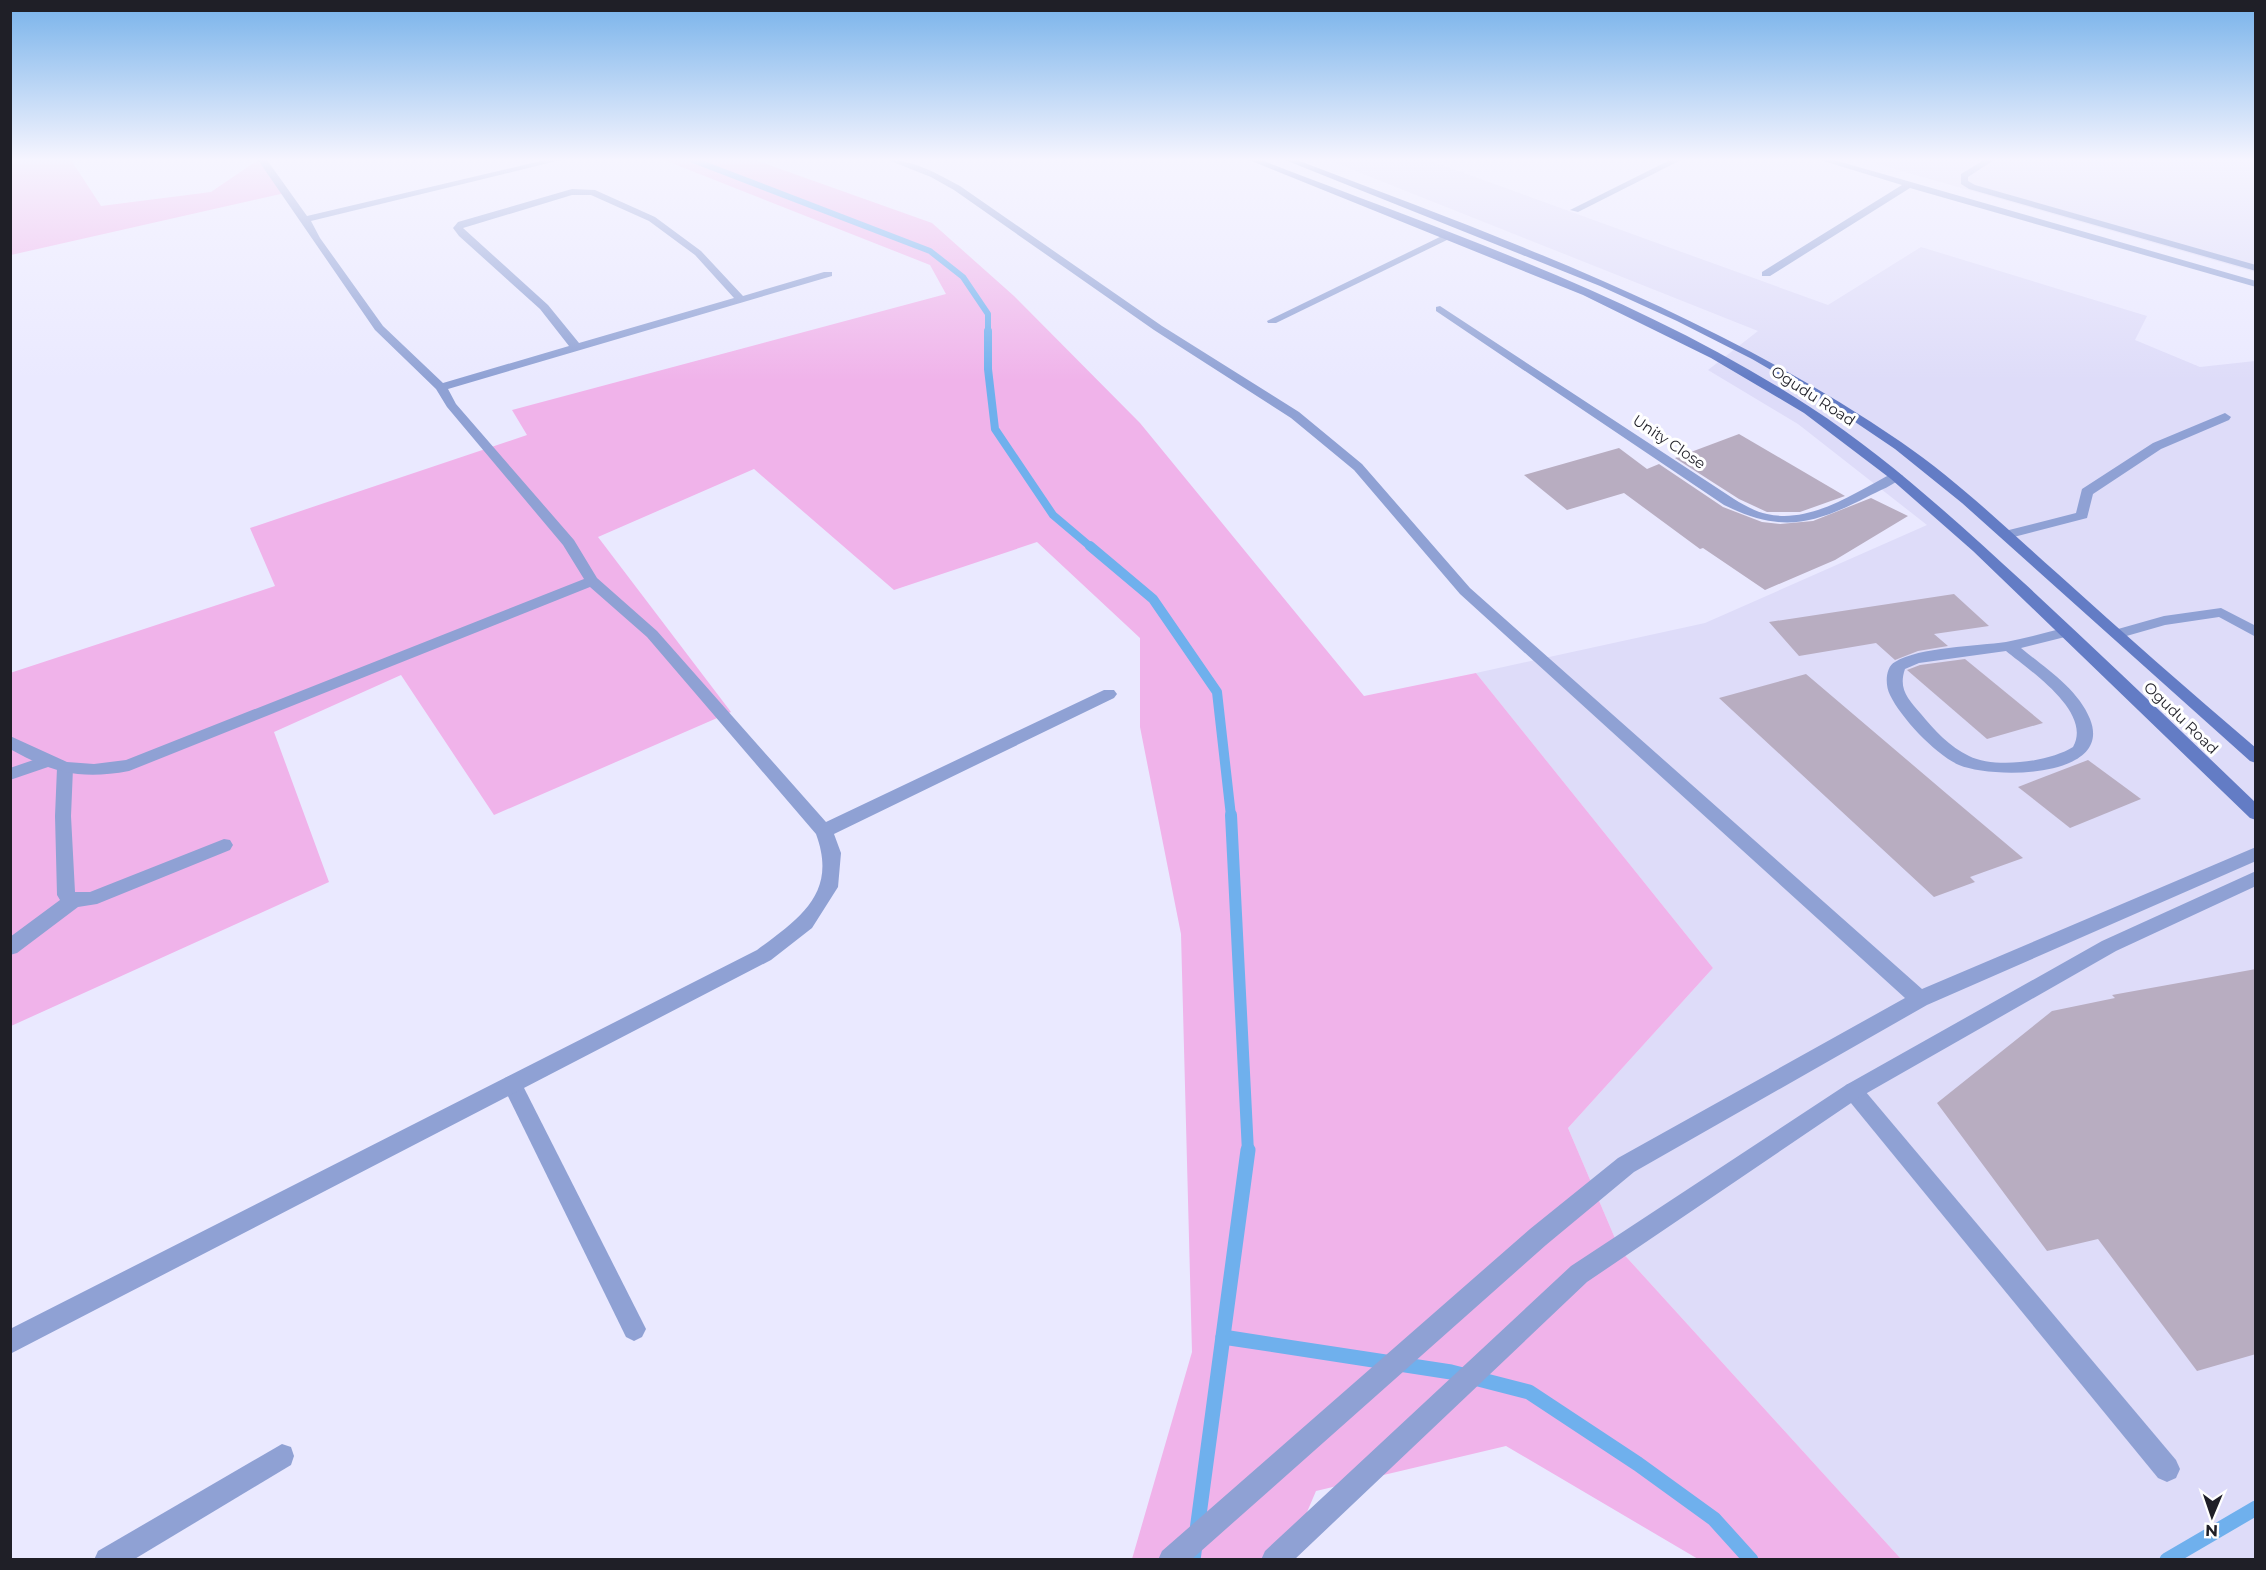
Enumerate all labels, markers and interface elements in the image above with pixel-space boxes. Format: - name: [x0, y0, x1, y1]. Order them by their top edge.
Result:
- street label: Ogudu Road: [1768, 361, 1859, 430]
- street label: Unity Close: [1629, 410, 1709, 473]
- street label: Ogudu Road: [2140, 677, 2223, 758]
- north arrow: [2182, 1486, 2242, 1546]
- text: N: [2205, 1521, 2218, 1540]

